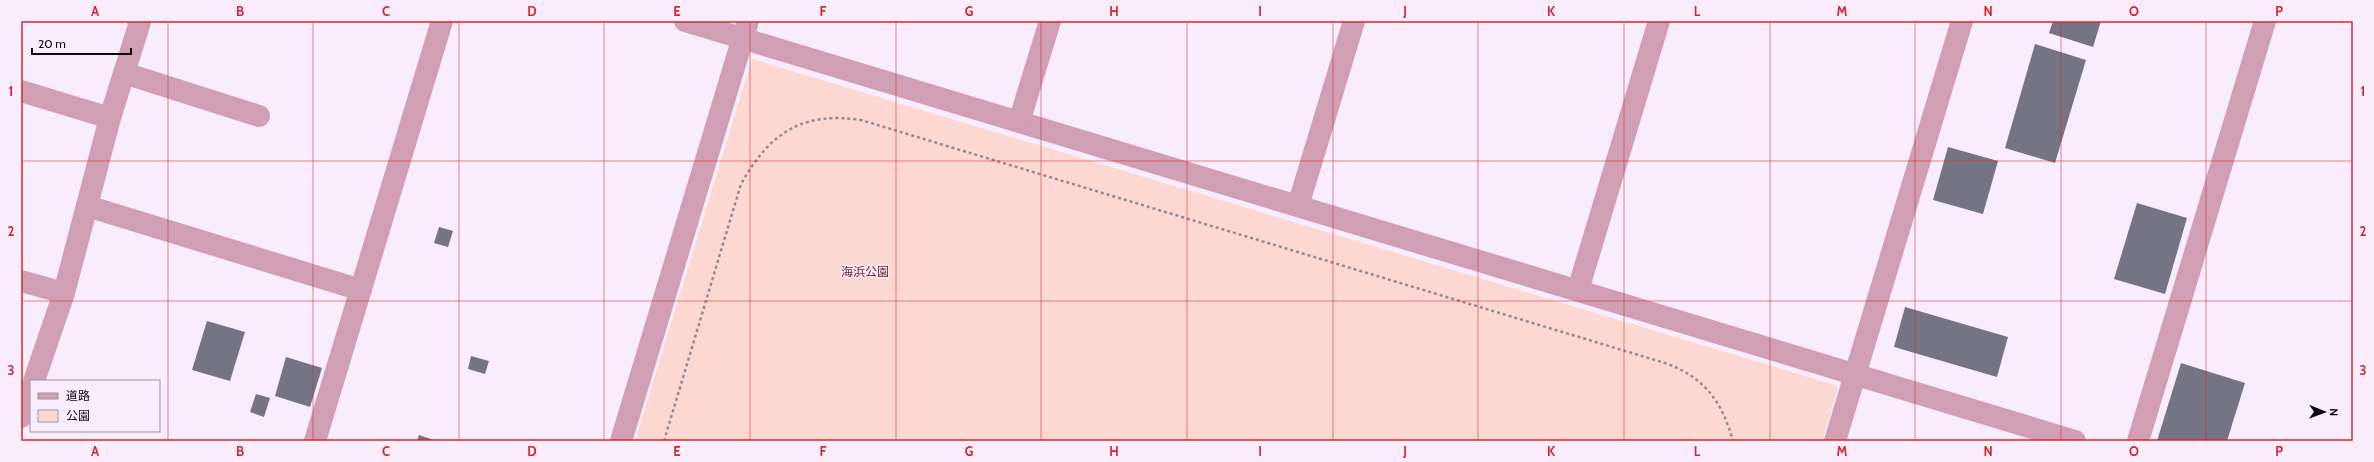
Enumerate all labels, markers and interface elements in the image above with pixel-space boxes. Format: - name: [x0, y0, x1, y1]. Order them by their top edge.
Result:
- text: A: [91, 3, 100, 19]
- text: B: [236, 3, 244, 19]
- text: C: [382, 3, 390, 19]
- text: D: [527, 3, 537, 19]
- text: E: [673, 3, 681, 19]
- text: F: [820, 3, 827, 19]
- text: G: [965, 3, 974, 19]
- text: H: [1109, 3, 1119, 19]
- text: I: [1258, 3, 1262, 19]
- text: J: [1402, 3, 1407, 19]
- text: K: [1547, 3, 1556, 19]
- text: L: [1694, 3, 1701, 19]
- text: M: [1837, 3, 1848, 19]
- text: N: [1983, 3, 1993, 19]
- text: O: [2129, 3, 2139, 19]
- text: P: [2275, 3, 2283, 19]
- scale bar: [32, 30, 131, 56]
- text: 20 m: [38, 36, 66, 51]
- text: 1: [9, 83, 13, 99]
- text: 1: [2361, 83, 2365, 99]
- text: 2: [8, 223, 15, 239]
- text: 2: [2360, 223, 2367, 239]
- park label: 海浜公園: [841, 264, 889, 279]
- text: 3: [7, 362, 15, 378]
- text: 3: [2359, 362, 2367, 378]
- legend: [30, 380, 160, 432]
- text: 道路: [66, 388, 90, 403]
- north arrow: [2304, 392, 2344, 432]
- text: 公園: [66, 408, 90, 423]
- text: N: [2327, 408, 2341, 416]
- text: A: [91, 443, 100, 459]
- text: B: [236, 443, 244, 459]
- text: C: [382, 443, 390, 459]
- text: D: [527, 443, 537, 459]
- text: E: [673, 443, 681, 459]
- text: F: [820, 443, 827, 459]
- text: G: [965, 443, 974, 459]
- text: H: [1109, 443, 1119, 459]
- text: I: [1258, 443, 1262, 459]
- text: J: [1402, 443, 1407, 459]
- text: K: [1547, 443, 1556, 459]
- text: L: [1694, 443, 1701, 459]
- text: M: [1837, 443, 1848, 459]
- text: N: [1983, 443, 1993, 459]
- text: O: [2129, 443, 2139, 459]
- text: P: [2275, 443, 2283, 459]

